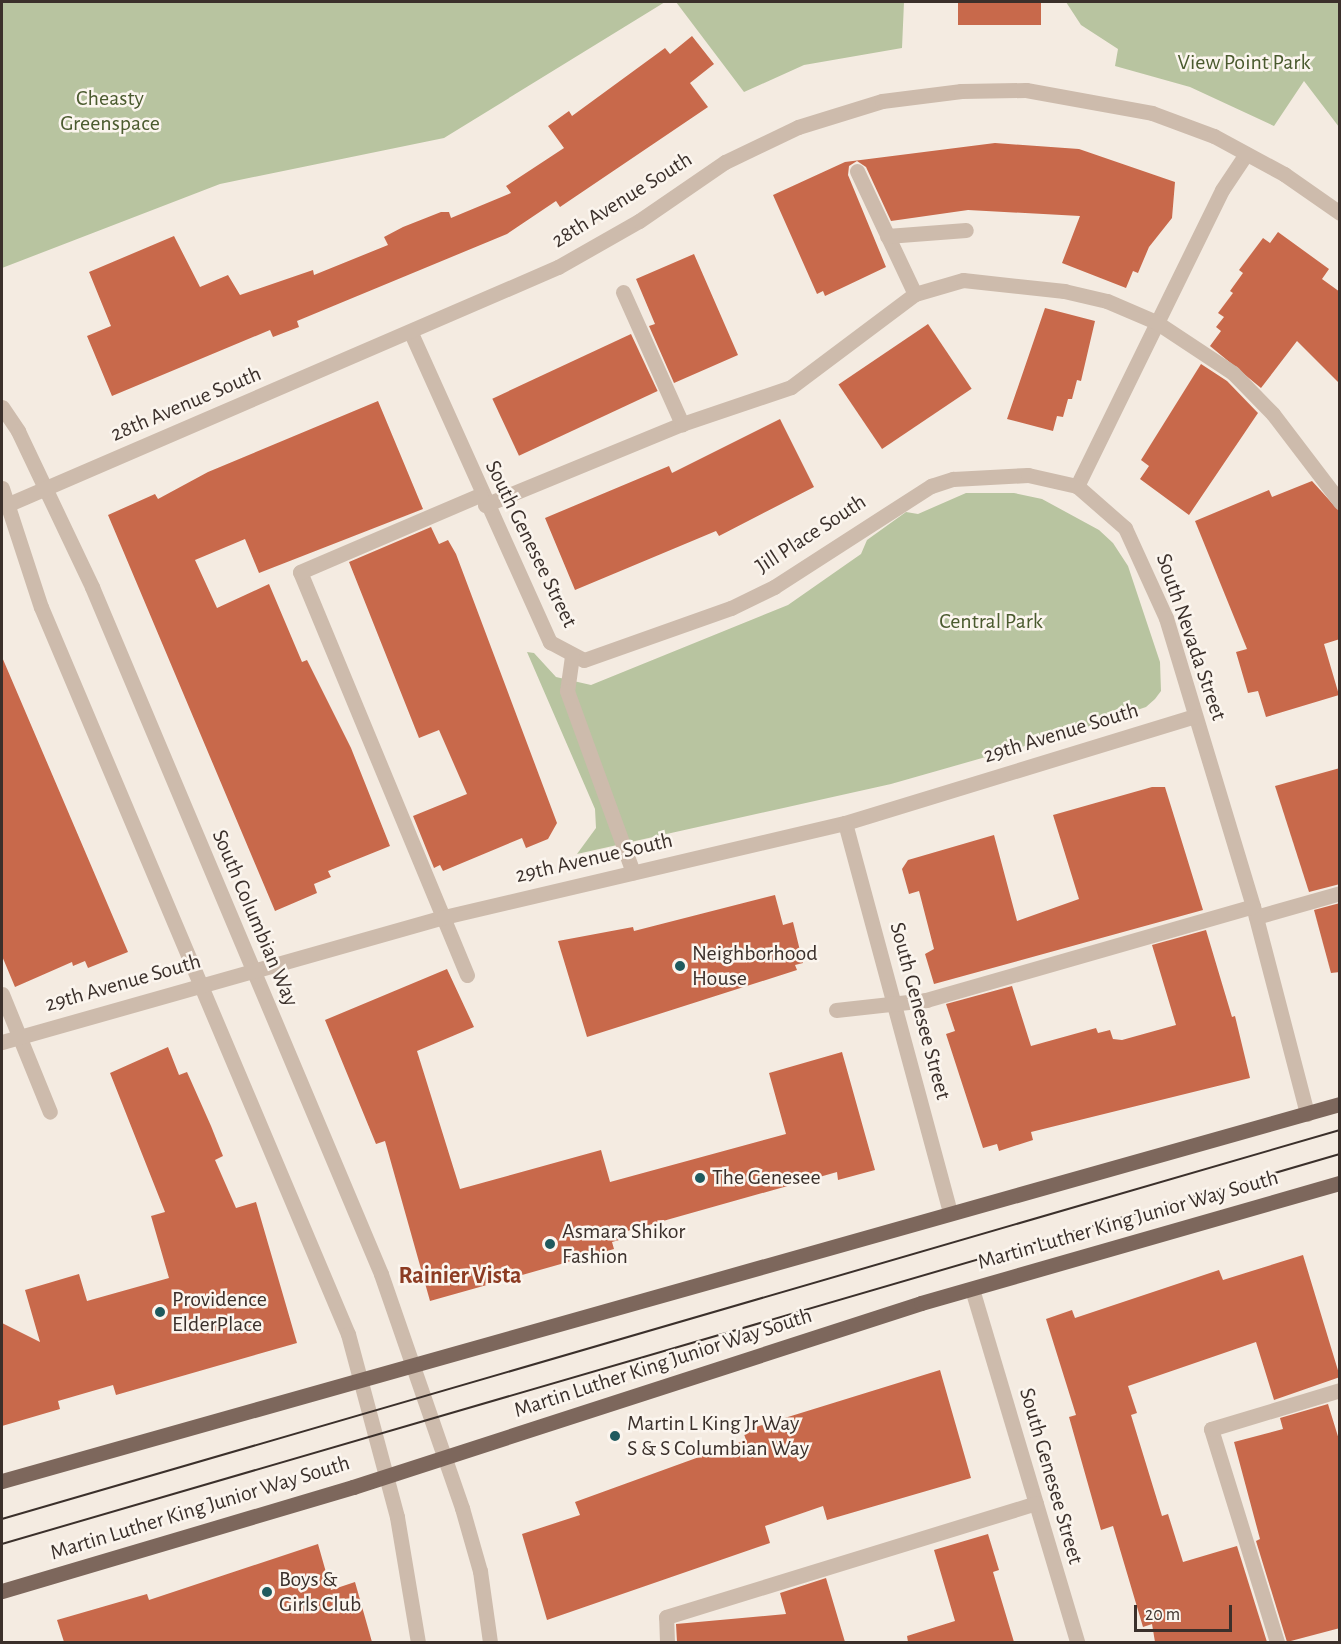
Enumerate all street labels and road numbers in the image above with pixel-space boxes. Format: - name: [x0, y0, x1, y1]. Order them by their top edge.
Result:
- street label: 28th Avenue South: [547, 146, 697, 254]
- street label: 28th Avenue South: [107, 360, 265, 448]
- street label: South Genesee Street: [479, 456, 583, 632]
- street label: Jill Place South: [751, 489, 871, 579]
- street label: South Nevada Street: [1150, 550, 1232, 724]
- street label: 29th Avenue South: [980, 697, 1142, 769]
- street label: South Columbian Way: [206, 826, 304, 1010]
- street label: 29th Avenue South: [513, 827, 675, 889]
- street label: South Genesee Street: [884, 920, 956, 1102]
- street label: 29th Avenue South: [42, 948, 204, 1018]
- street label: Martin Luther King Junior Way South: [975, 1164, 1281, 1276]
- street label: Martin Luther King Junior Way South: [511, 1302, 815, 1424]
- street label: South Genesee Street: [1013, 1385, 1089, 1567]
- street label: Martin Luther King Junior Way South: [47, 1450, 353, 1566]

